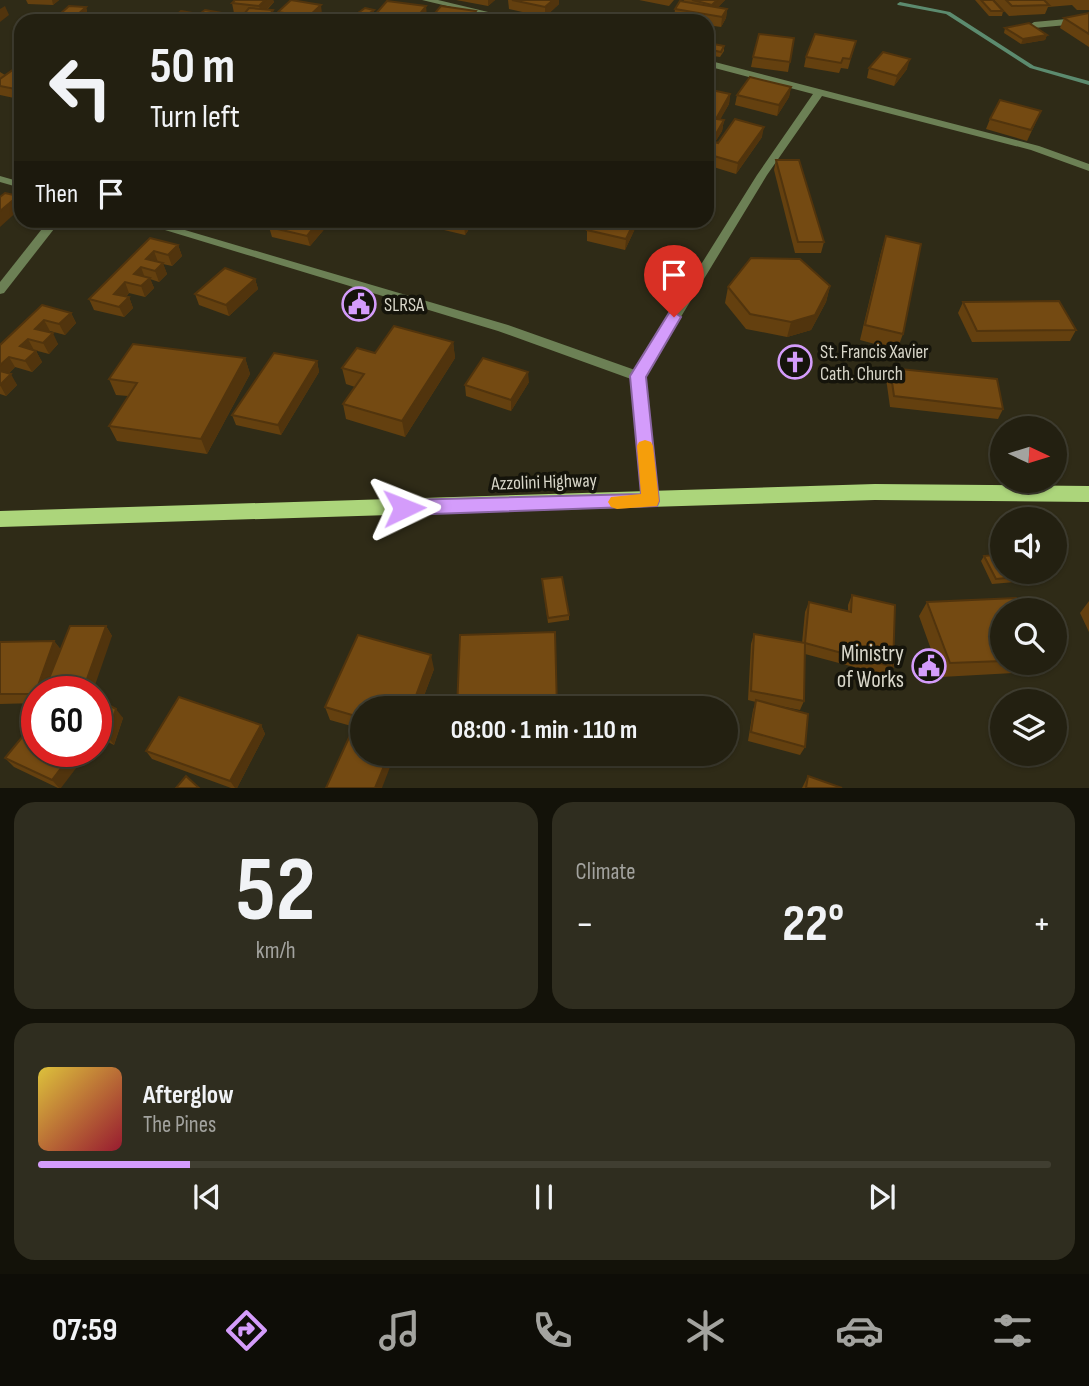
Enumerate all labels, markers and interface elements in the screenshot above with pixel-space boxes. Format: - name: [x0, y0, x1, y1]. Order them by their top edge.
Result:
- text: 50 m: [150, 38, 235, 97]
- icon: left: [35, 42, 126, 133]
- text: Turn left: [150, 98, 240, 137]
- icon: arrive: [92, 175, 130, 213]
- text: Then: [35, 179, 78, 210]
- pin: [644, 245, 704, 317]
- icon: arrive: [655, 256, 693, 294]
- public building icon: SLRSA: [340, 285, 378, 323]
- place label: SLRSA: [384, 294, 425, 317]
- place label: St. Francis Xavier Cath. Church: [820, 341, 929, 386]
- church icon: St. Francis Xavier Cath. Church: [776, 343, 814, 381]
- north arrow: [990, 416, 1068, 494]
- map controls: [990, 416, 1067, 766]
- street label: Azzolini Highway: [490, 469, 598, 496]
- position arrow: [367, 471, 441, 545]
- button: sound: [990, 507, 1067, 584]
- button: search: [990, 598, 1067, 675]
- place label: Ministry of Works: [837, 640, 904, 694]
- public building icon: Ministry of Works: [910, 647, 948, 685]
- speed limit sign: 60: [21, 676, 112, 767]
- button: layers: [990, 689, 1067, 766]
- text: 08:00 · 1 min · 110 m: [451, 715, 637, 746]
- text: 52: [236, 837, 316, 946]
- text: Climate: [576, 858, 635, 886]
- text: 22°: [782, 893, 844, 956]
- text: −: [576, 902, 594, 947]
- text: +: [1032, 902, 1051, 947]
- text: km/h: [256, 937, 296, 965]
- text: Afterglow: [143, 1080, 234, 1111]
- text: The Pines: [143, 1111, 216, 1139]
- icon: previous: [188, 1178, 226, 1216]
- icon: pause: [525, 1178, 563, 1216]
- icon: next: [863, 1178, 901, 1216]
- icon: directions: [222, 1306, 271, 1355]
- icon: music: [375, 1306, 424, 1355]
- icon: phone: [528, 1306, 577, 1355]
- icon: climate: [681, 1306, 730, 1355]
- icon: car: [835, 1306, 884, 1355]
- icon: filters: [988, 1306, 1037, 1355]
- text: 07:59: [52, 1311, 117, 1350]

